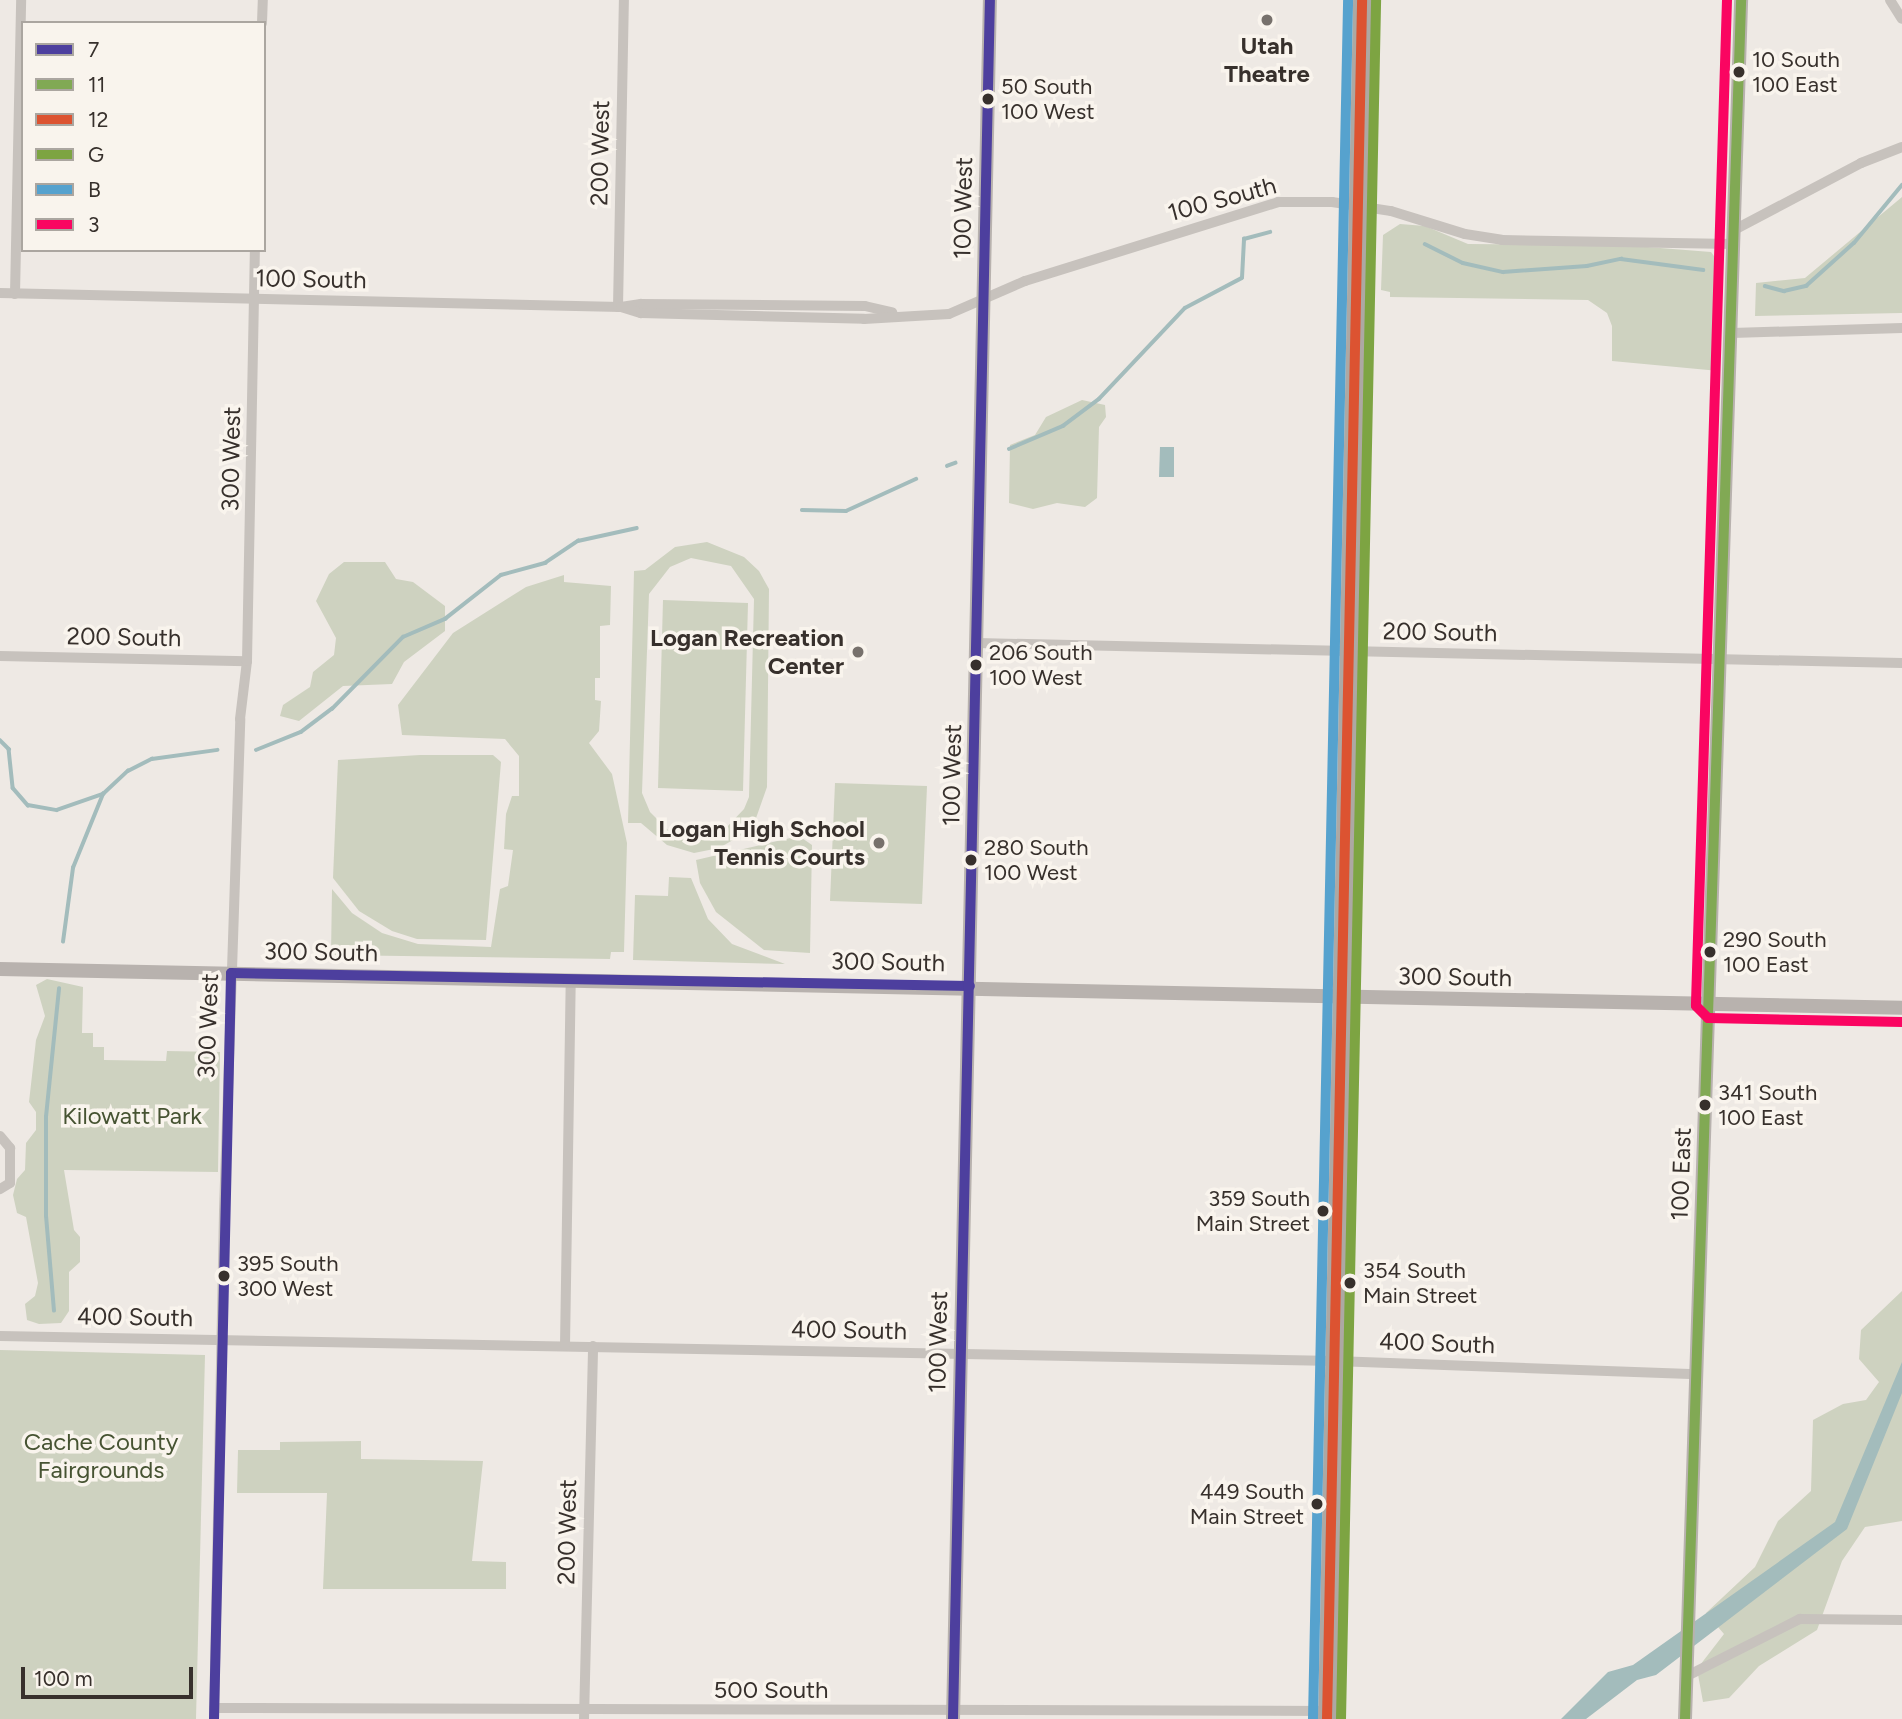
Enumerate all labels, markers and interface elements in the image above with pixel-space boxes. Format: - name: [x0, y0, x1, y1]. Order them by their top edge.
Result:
- marker: Utah Theatre: [1259, 12, 1275, 28]
- legend: [21, 21, 266, 252]
- place label: Utah Theatre: [1224, 32, 1310, 88]
- text: 7: [88, 37, 99, 62]
- place label: 10 South 100 East: [1752, 46, 1840, 98]
- marker: 10 South 100 East: [1732, 65, 1746, 79]
- text: 11: [88, 72, 105, 97]
- place label: 50 South 100 West: [1001, 73, 1095, 124]
- marker: 50 South 100 West: [981, 92, 995, 106]
- street label: 200 West: [585, 100, 615, 206]
- text: 12: [88, 107, 108, 132]
- text: G: [88, 142, 104, 167]
- street label: 100 West: [948, 157, 978, 259]
- street label: 100 South: [1165, 171, 1279, 227]
- text: B: [88, 177, 101, 202]
- text: 3: [88, 212, 99, 237]
- street label: 100 South: [255, 264, 367, 294]
- street label: 300 West: [216, 406, 246, 512]
- street label: 200 South: [1382, 617, 1498, 647]
- street label: 200 South: [66, 622, 182, 652]
- place label: Logan Recreation Center: [650, 624, 844, 680]
- place label: 206 South 100 West: [989, 639, 1092, 690]
- marker: Logan Recreation Center: [850, 644, 866, 660]
- marker: 206 South 100 West: [969, 658, 983, 672]
- street label: 100 West: [937, 724, 967, 826]
- place label: Logan High School Tennis Courts: [658, 815, 865, 871]
- place label: 280 South 100 West: [984, 834, 1088, 886]
- marker: Logan High School Tennis Courts: [871, 835, 887, 851]
- marker: 280 South 100 West: [964, 853, 978, 867]
- place label: 290 South 100 East: [1723, 926, 1826, 978]
- street label: 300 South: [264, 937, 378, 967]
- marker: 290 South 100 East: [1703, 945, 1717, 959]
- street label: 300 South: [831, 947, 945, 977]
- street label: 300 South: [1398, 962, 1512, 992]
- street label: 300 West: [192, 973, 224, 1079]
- place label: 341 South 100 East: [1718, 1079, 1817, 1130]
- marker: 341 South 100 East: [1698, 1098, 1712, 1112]
- park label: Kilowatt Park: [62, 1102, 202, 1130]
- street label: 100 East: [1665, 1127, 1697, 1221]
- place label: 359 South Main Street: [1196, 1185, 1310, 1236]
- marker: 359 South Main Street: [1316, 1204, 1330, 1218]
- place label: 395 South 300 West: [237, 1250, 339, 1302]
- place label: 354 South Main Street: [1363, 1257, 1477, 1308]
- marker: 395 South 300 West: [217, 1269, 231, 1283]
- marker: 354 South Main Street: [1343, 1276, 1357, 1290]
- street label: 100 West: [923, 1291, 953, 1393]
- street label: 400 South: [77, 1302, 193, 1332]
- street label: 400 South: [791, 1315, 907, 1345]
- street label: 400 South: [1378, 1327, 1496, 1359]
- park label: Cache County Fairgrounds: [24, 1428, 178, 1484]
- place label: 449 South Main Street: [1190, 1478, 1304, 1530]
- street label: 200 West: [552, 1479, 582, 1585]
- marker: 449 South Main Street: [1310, 1497, 1324, 1511]
- scale bar: [24, 1652, 196, 1696]
- text: 100 m: [34, 1666, 93, 1691]
- street label: 500 South: [713, 1676, 829, 1704]

